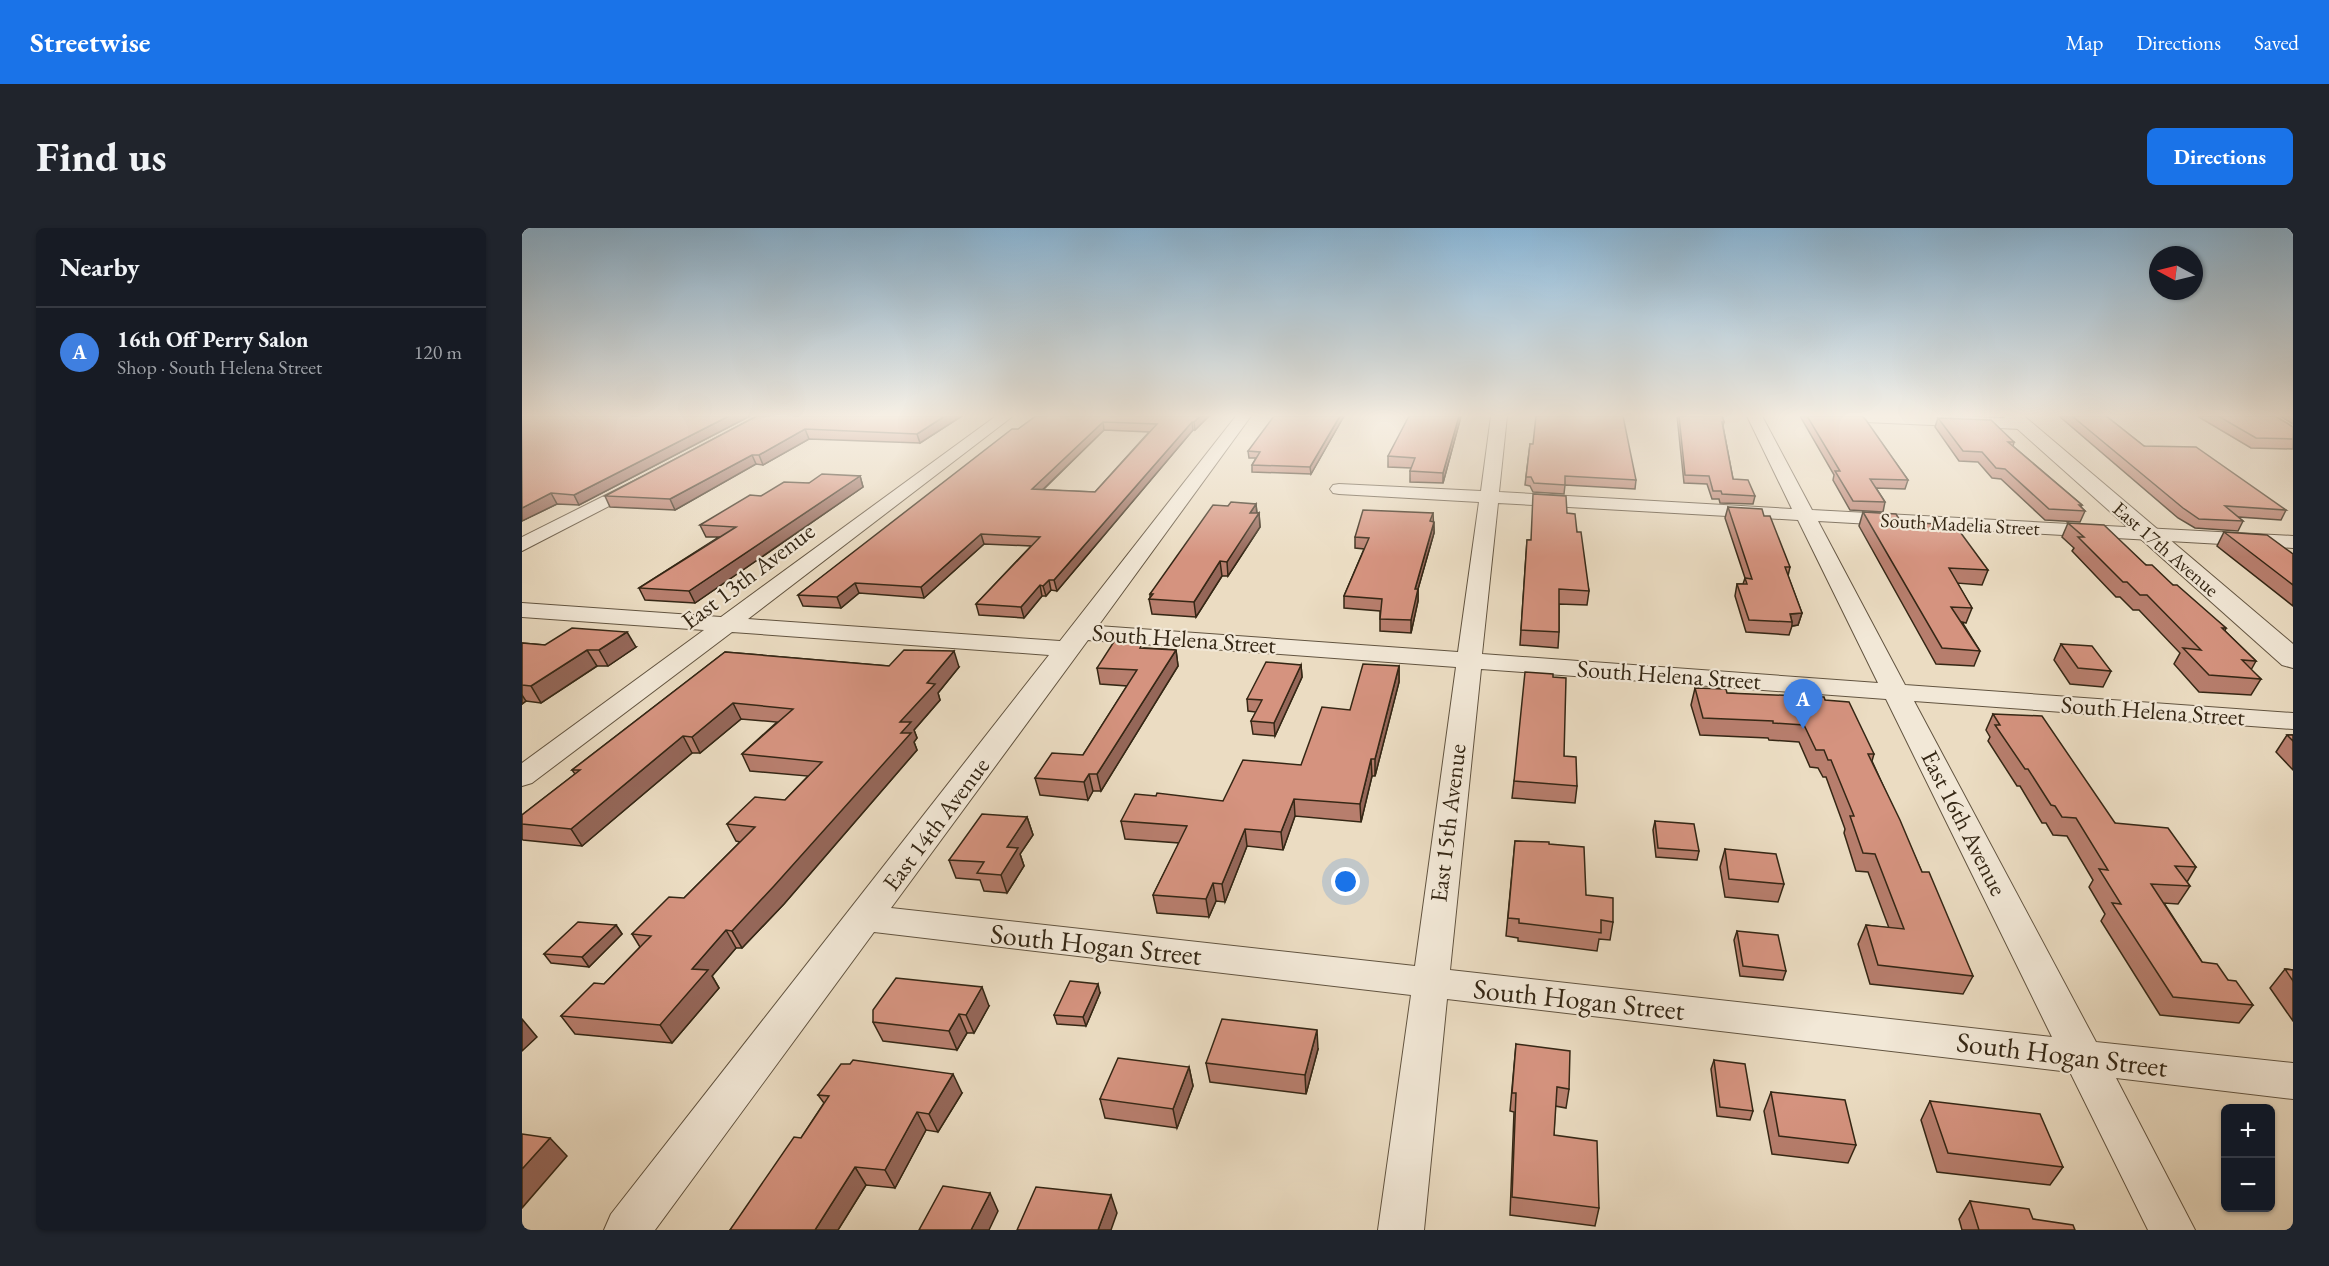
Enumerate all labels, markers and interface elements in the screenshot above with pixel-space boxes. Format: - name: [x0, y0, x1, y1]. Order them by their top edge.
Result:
- text: Streetwise: [30, 24, 150, 60]
- text: Map: [2066, 29, 2103, 56]
- text: Directions: [2136, 29, 2221, 56]
- text: Saved: [2254, 29, 2299, 56]
- button: Directions: [2147, 128, 2293, 185]
- text: Find us: [36, 129, 167, 184]
- north arrow: [2149, 246, 2203, 300]
- text: Nearby: [60, 250, 140, 284]
- text: 16th Off Perry Salon: [117, 325, 308, 354]
- text: A: [72, 339, 87, 365]
- text: 120 m: [414, 339, 462, 365]
- text: Shop · South Helena Street: [117, 354, 322, 380]
- street label: East 17th Avenue: [2107, 496, 2225, 602]
- street label: South Madelia Street: [1880, 507, 2041, 541]
- street label: East 13th Avenue: [675, 515, 821, 636]
- street label: South Helena Street: [1091, 617, 1277, 660]
- street label: South Helena Street: [1576, 653, 1762, 696]
- pin: A: [1784, 680, 1822, 729]
- street label: South Helena Street: [2060, 689, 2246, 732]
- street label: East 15th Avenue: [1422, 742, 1473, 904]
- street label: East 16th Avenue: [1914, 745, 2014, 901]
- street label: East 14th Avenue: [875, 751, 996, 897]
- your location: [1331, 867, 1360, 896]
- street label: South Hogan Street: [989, 915, 1204, 973]
- street label: South Hogan Street: [1472, 970, 1687, 1028]
- street label: South Hogan Street: [1954, 1023, 2170, 1085]
- map controls: [2221, 1104, 2275, 1212]
- button: +: [2221, 1104, 2275, 1158]
- button: −: [2221, 1158, 2275, 1212]

